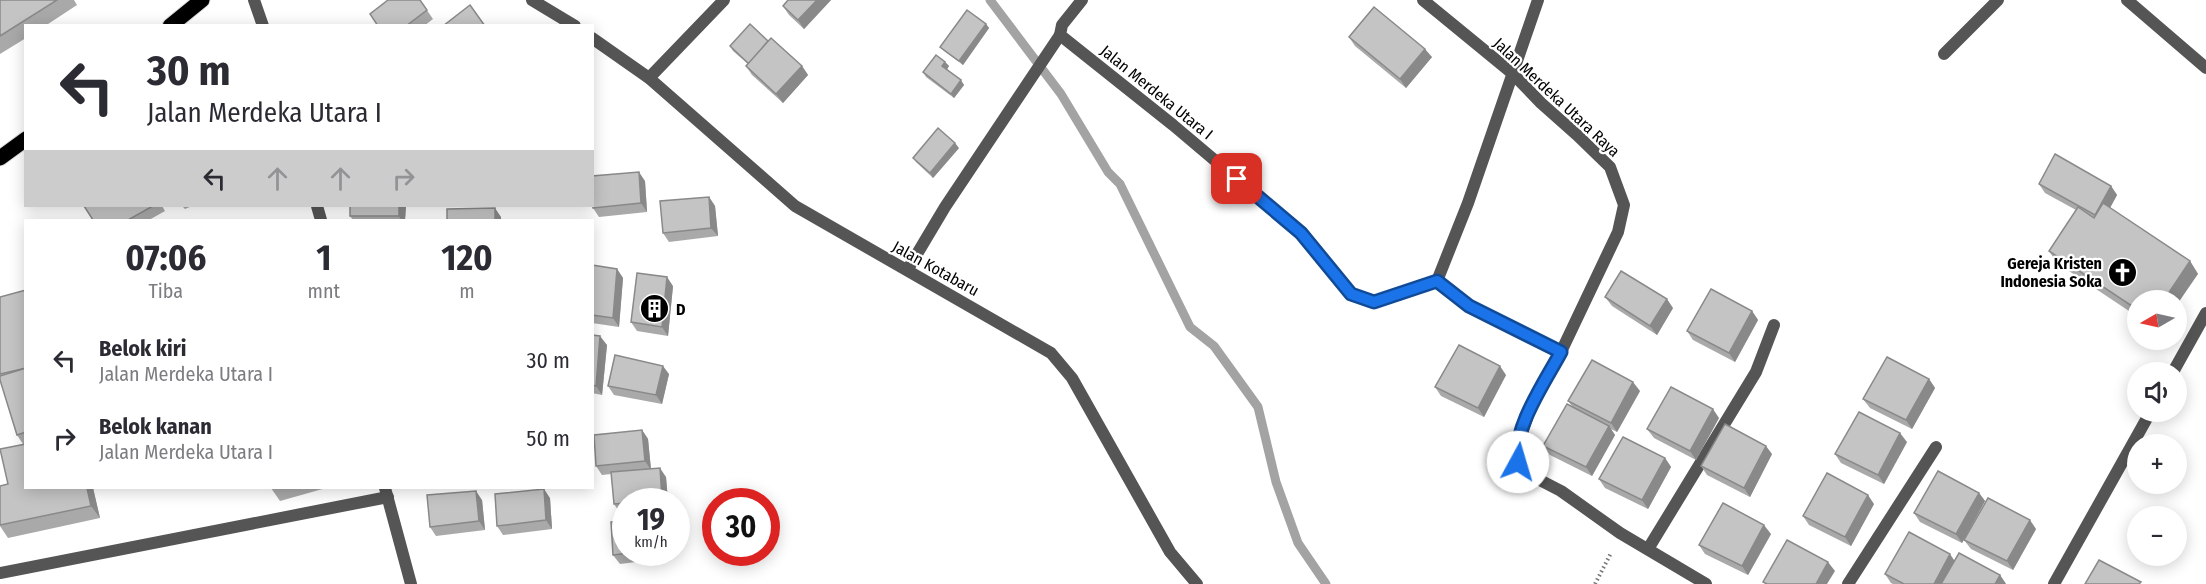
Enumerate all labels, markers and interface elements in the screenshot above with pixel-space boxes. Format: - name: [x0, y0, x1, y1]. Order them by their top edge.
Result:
- street label: Jalan Merdeka Utara Raya: [1490, 34, 1624, 161]
- street label: Jalan Merdeka Utara I: [1097, 41, 1217, 144]
- text: 30 m: [147, 46, 231, 96]
- icon: left: [48, 48, 126, 126]
- text: Jalan Merdeka Utara I: [147, 97, 382, 129]
- pin: [1211, 153, 1262, 204]
- icon: left: [198, 162, 231, 195]
- icon: ahead: [261, 162, 294, 195]
- icon: ahead: [324, 162, 357, 195]
- icon: right: [387, 162, 420, 195]
- icon: arrive: [1220, 162, 1253, 195]
- text: 07:06: [125, 236, 206, 280]
- text: 1: [316, 236, 331, 280]
- text: 120: [441, 236, 493, 280]
- street label: Jalan Kotabaru: [889, 237, 982, 300]
- place label: Gereja Kristen Indonesia Soka: [2000, 254, 2102, 291]
- church icon: Gereja Kristen Indonesia Soka: [2107, 256, 2139, 288]
- text: Tiba: [148, 279, 183, 303]
- text: mnt: [308, 279, 340, 303]
- text: m: [459, 279, 475, 303]
- north arrow: [2127, 290, 2187, 350]
- map controls: [2127, 290, 2187, 566]
- building icon: D: [639, 293, 671, 325]
- place label: D: [676, 300, 686, 319]
- text: Belok kiri: [99, 335, 187, 362]
- icon: left: [48, 344, 81, 377]
- text: 30 m: [527, 347, 570, 374]
- text: Jalan Merdeka Utara I: [99, 362, 273, 386]
- button: sound: [2127, 362, 2187, 422]
- text: Belok kanan: [99, 413, 212, 440]
- icon: right: [48, 422, 81, 455]
- text: 50 m: [526, 425, 570, 452]
- position arrow: [1486, 430, 1550, 494]
- button: +: [2127, 434, 2187, 494]
- text: Jalan Merdeka Utara I: [99, 440, 273, 464]
- speed limit sign: 30: [702, 488, 780, 566]
- text: 19: [637, 502, 665, 538]
- button: −: [2127, 506, 2187, 566]
- text: km/h: [634, 533, 668, 551]

